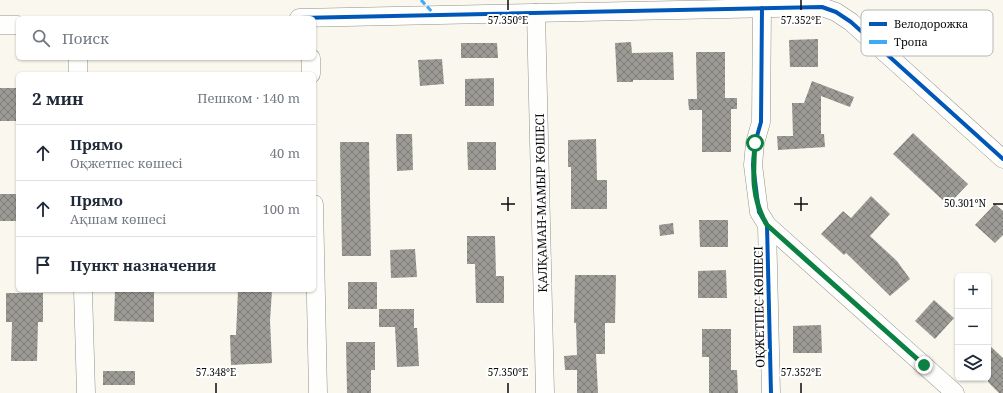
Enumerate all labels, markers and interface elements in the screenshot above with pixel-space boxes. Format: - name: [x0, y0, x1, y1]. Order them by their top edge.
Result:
- legend: [861, 10, 993, 56]
- text: 57.350°E: [488, 13, 528, 27]
- text: 57.352°E: [781, 13, 821, 27]
- search box: [16, 16, 316, 60]
- text: Велодорожка: [894, 16, 968, 31]
- icon: search: [30, 27, 52, 49]
- text: Поиск: [62, 28, 109, 48]
- text: Тропа: [894, 34, 928, 49]
- text: 2 мин: [32, 87, 84, 110]
- text: Пешком · 140 m: [197, 89, 300, 107]
- street label: ҚАЛҚАМАН-МАМЫР КӨШЕСІ: [531, 113, 551, 293]
- text: Прямо: [70, 134, 123, 154]
- route start: [746, 134, 764, 152]
- icon: ahead: [32, 142, 54, 164]
- text: 40 m: [270, 144, 300, 162]
- text: Оқжетпес көшесі: [70, 154, 183, 172]
- text: Прямо: [70, 190, 123, 210]
- text: 50.301°N: [944, 196, 986, 210]
- icon: ahead: [32, 198, 54, 220]
- text: 100 m: [263, 200, 300, 218]
- text: Ақшам көшесі: [70, 210, 167, 228]
- street label: ОҚЖЕТПЕС КӨШЕСІ: [749, 246, 769, 368]
- icon: arrive: [32, 254, 54, 276]
- text: Пункт назначения: [70, 255, 216, 275]
- map controls: [955, 273, 991, 381]
- button: +: [955, 273, 991, 309]
- button: −: [955, 309, 991, 345]
- button: layers: [955, 345, 991, 381]
- route end: [915, 356, 933, 374]
- text: 57.348°E: [196, 365, 236, 379]
- text: 57.350°E: [488, 365, 528, 379]
- text: 57.352°E: [781, 365, 821, 379]

